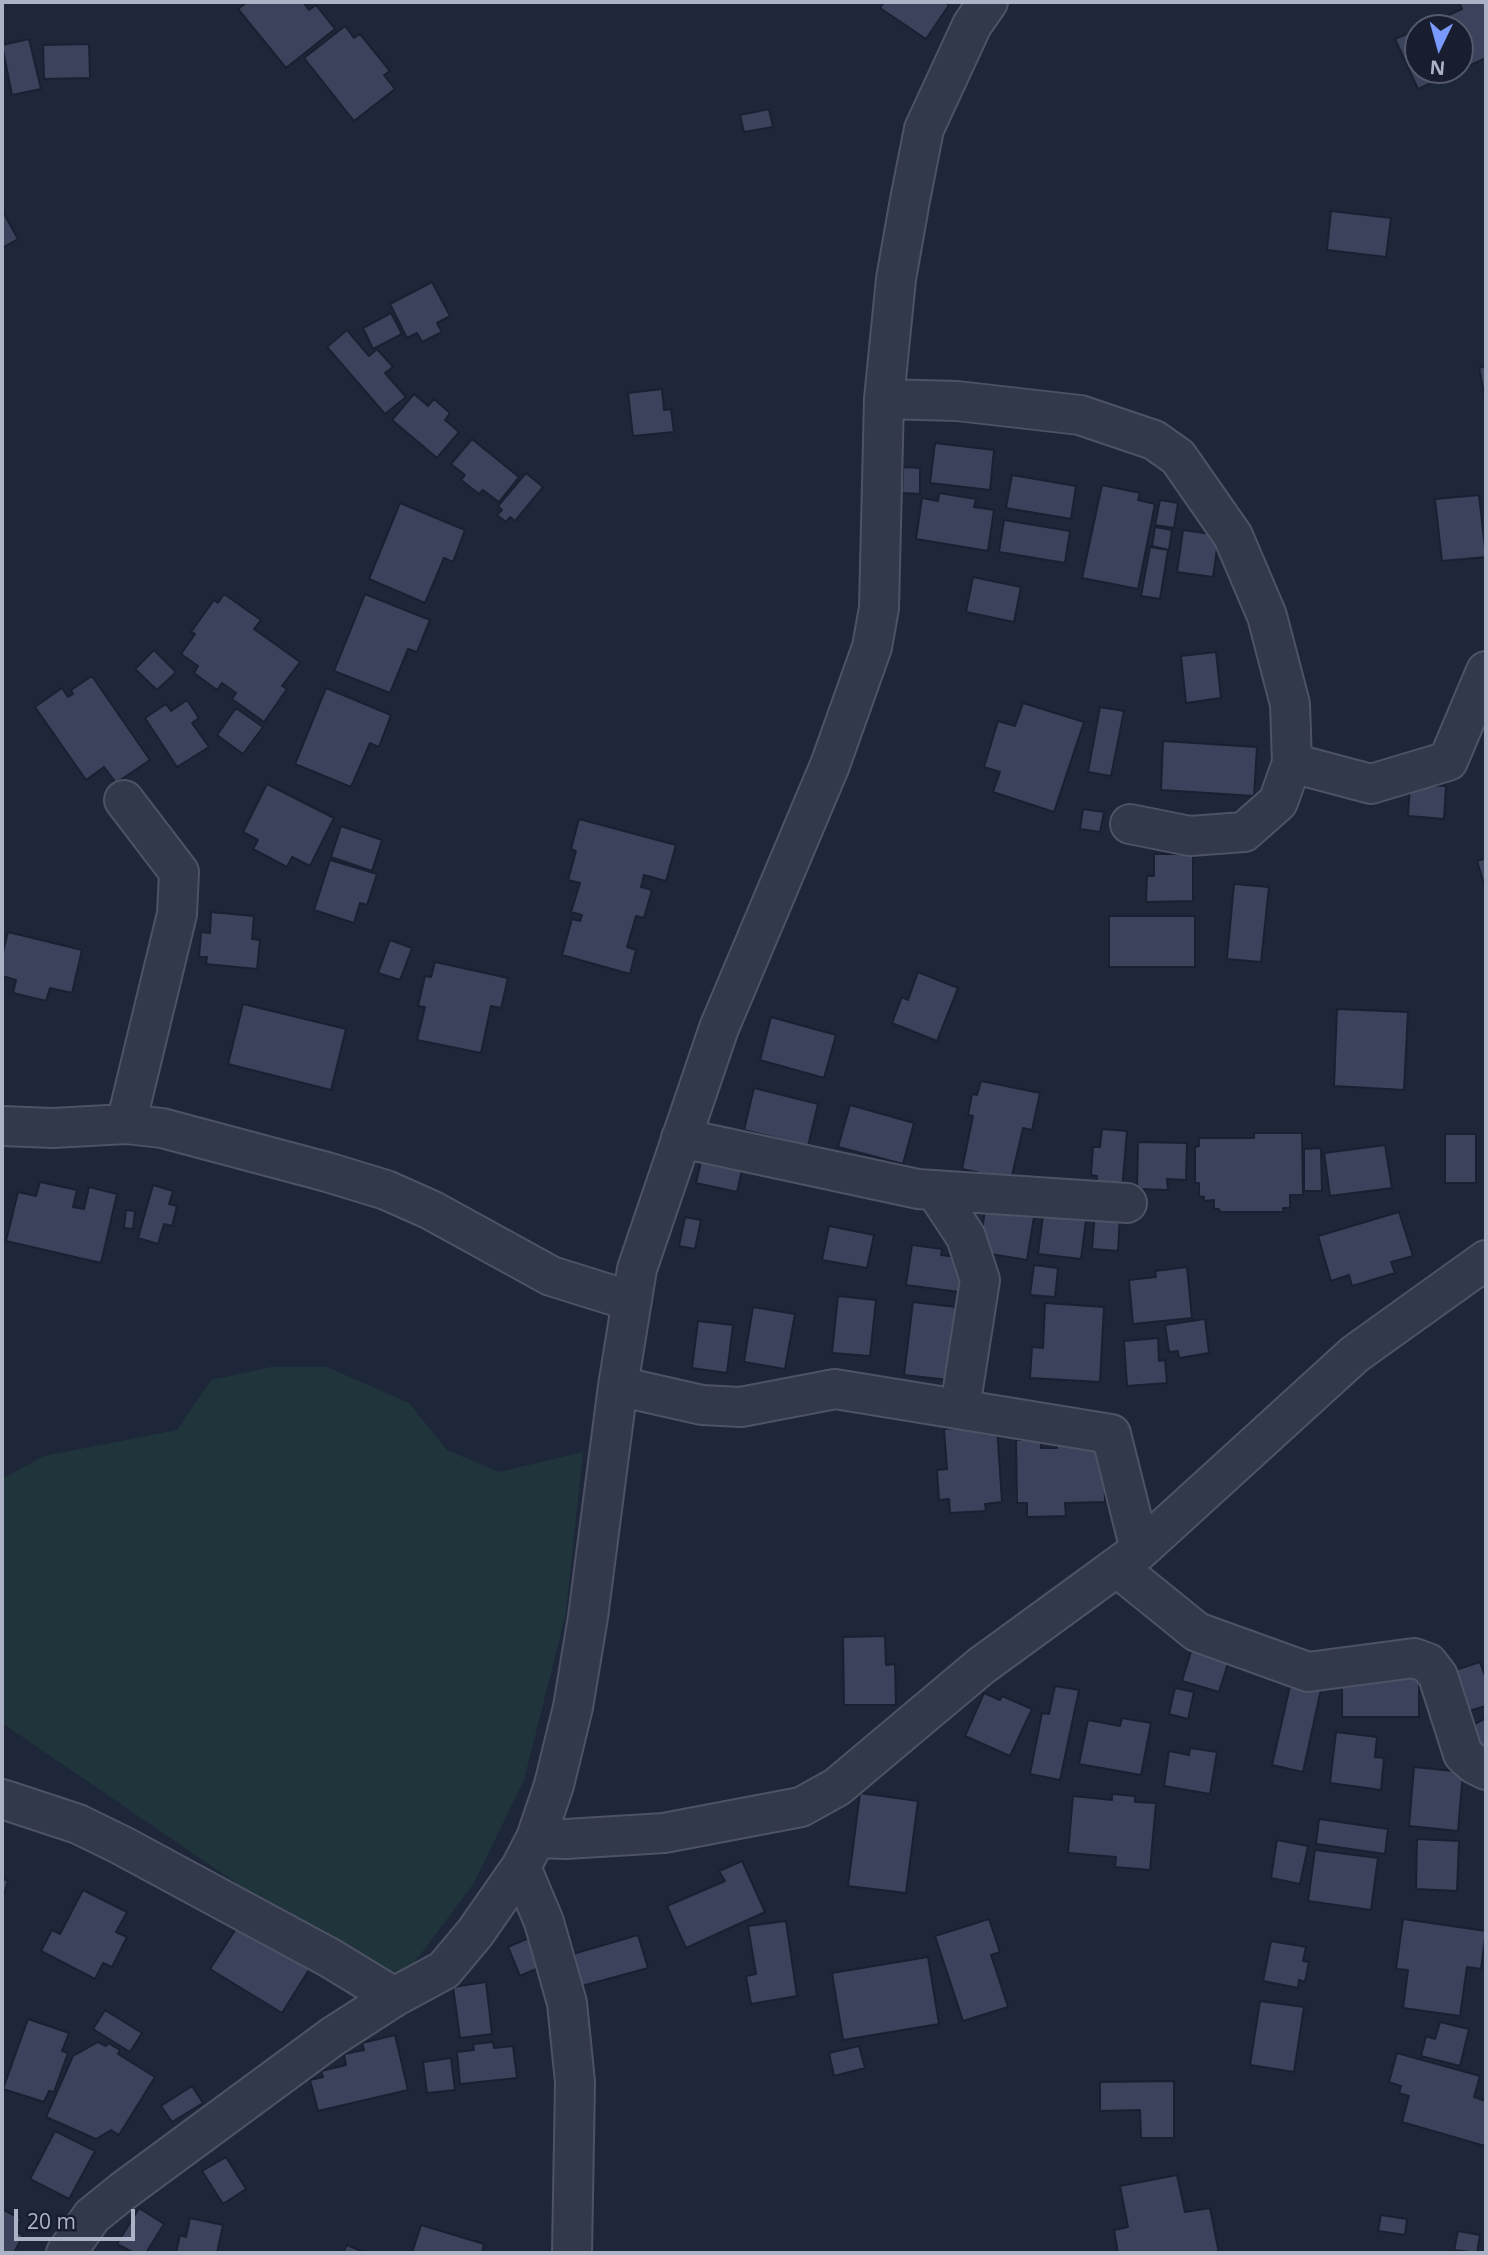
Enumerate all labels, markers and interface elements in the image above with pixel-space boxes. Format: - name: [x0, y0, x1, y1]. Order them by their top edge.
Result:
- north arrow: [1404, 14, 1474, 84]
- text: N: [1429, 54, 1446, 82]
- scale bar: [18, 2196, 138, 2240]
- text: 20 m: [27, 2207, 76, 2235]

